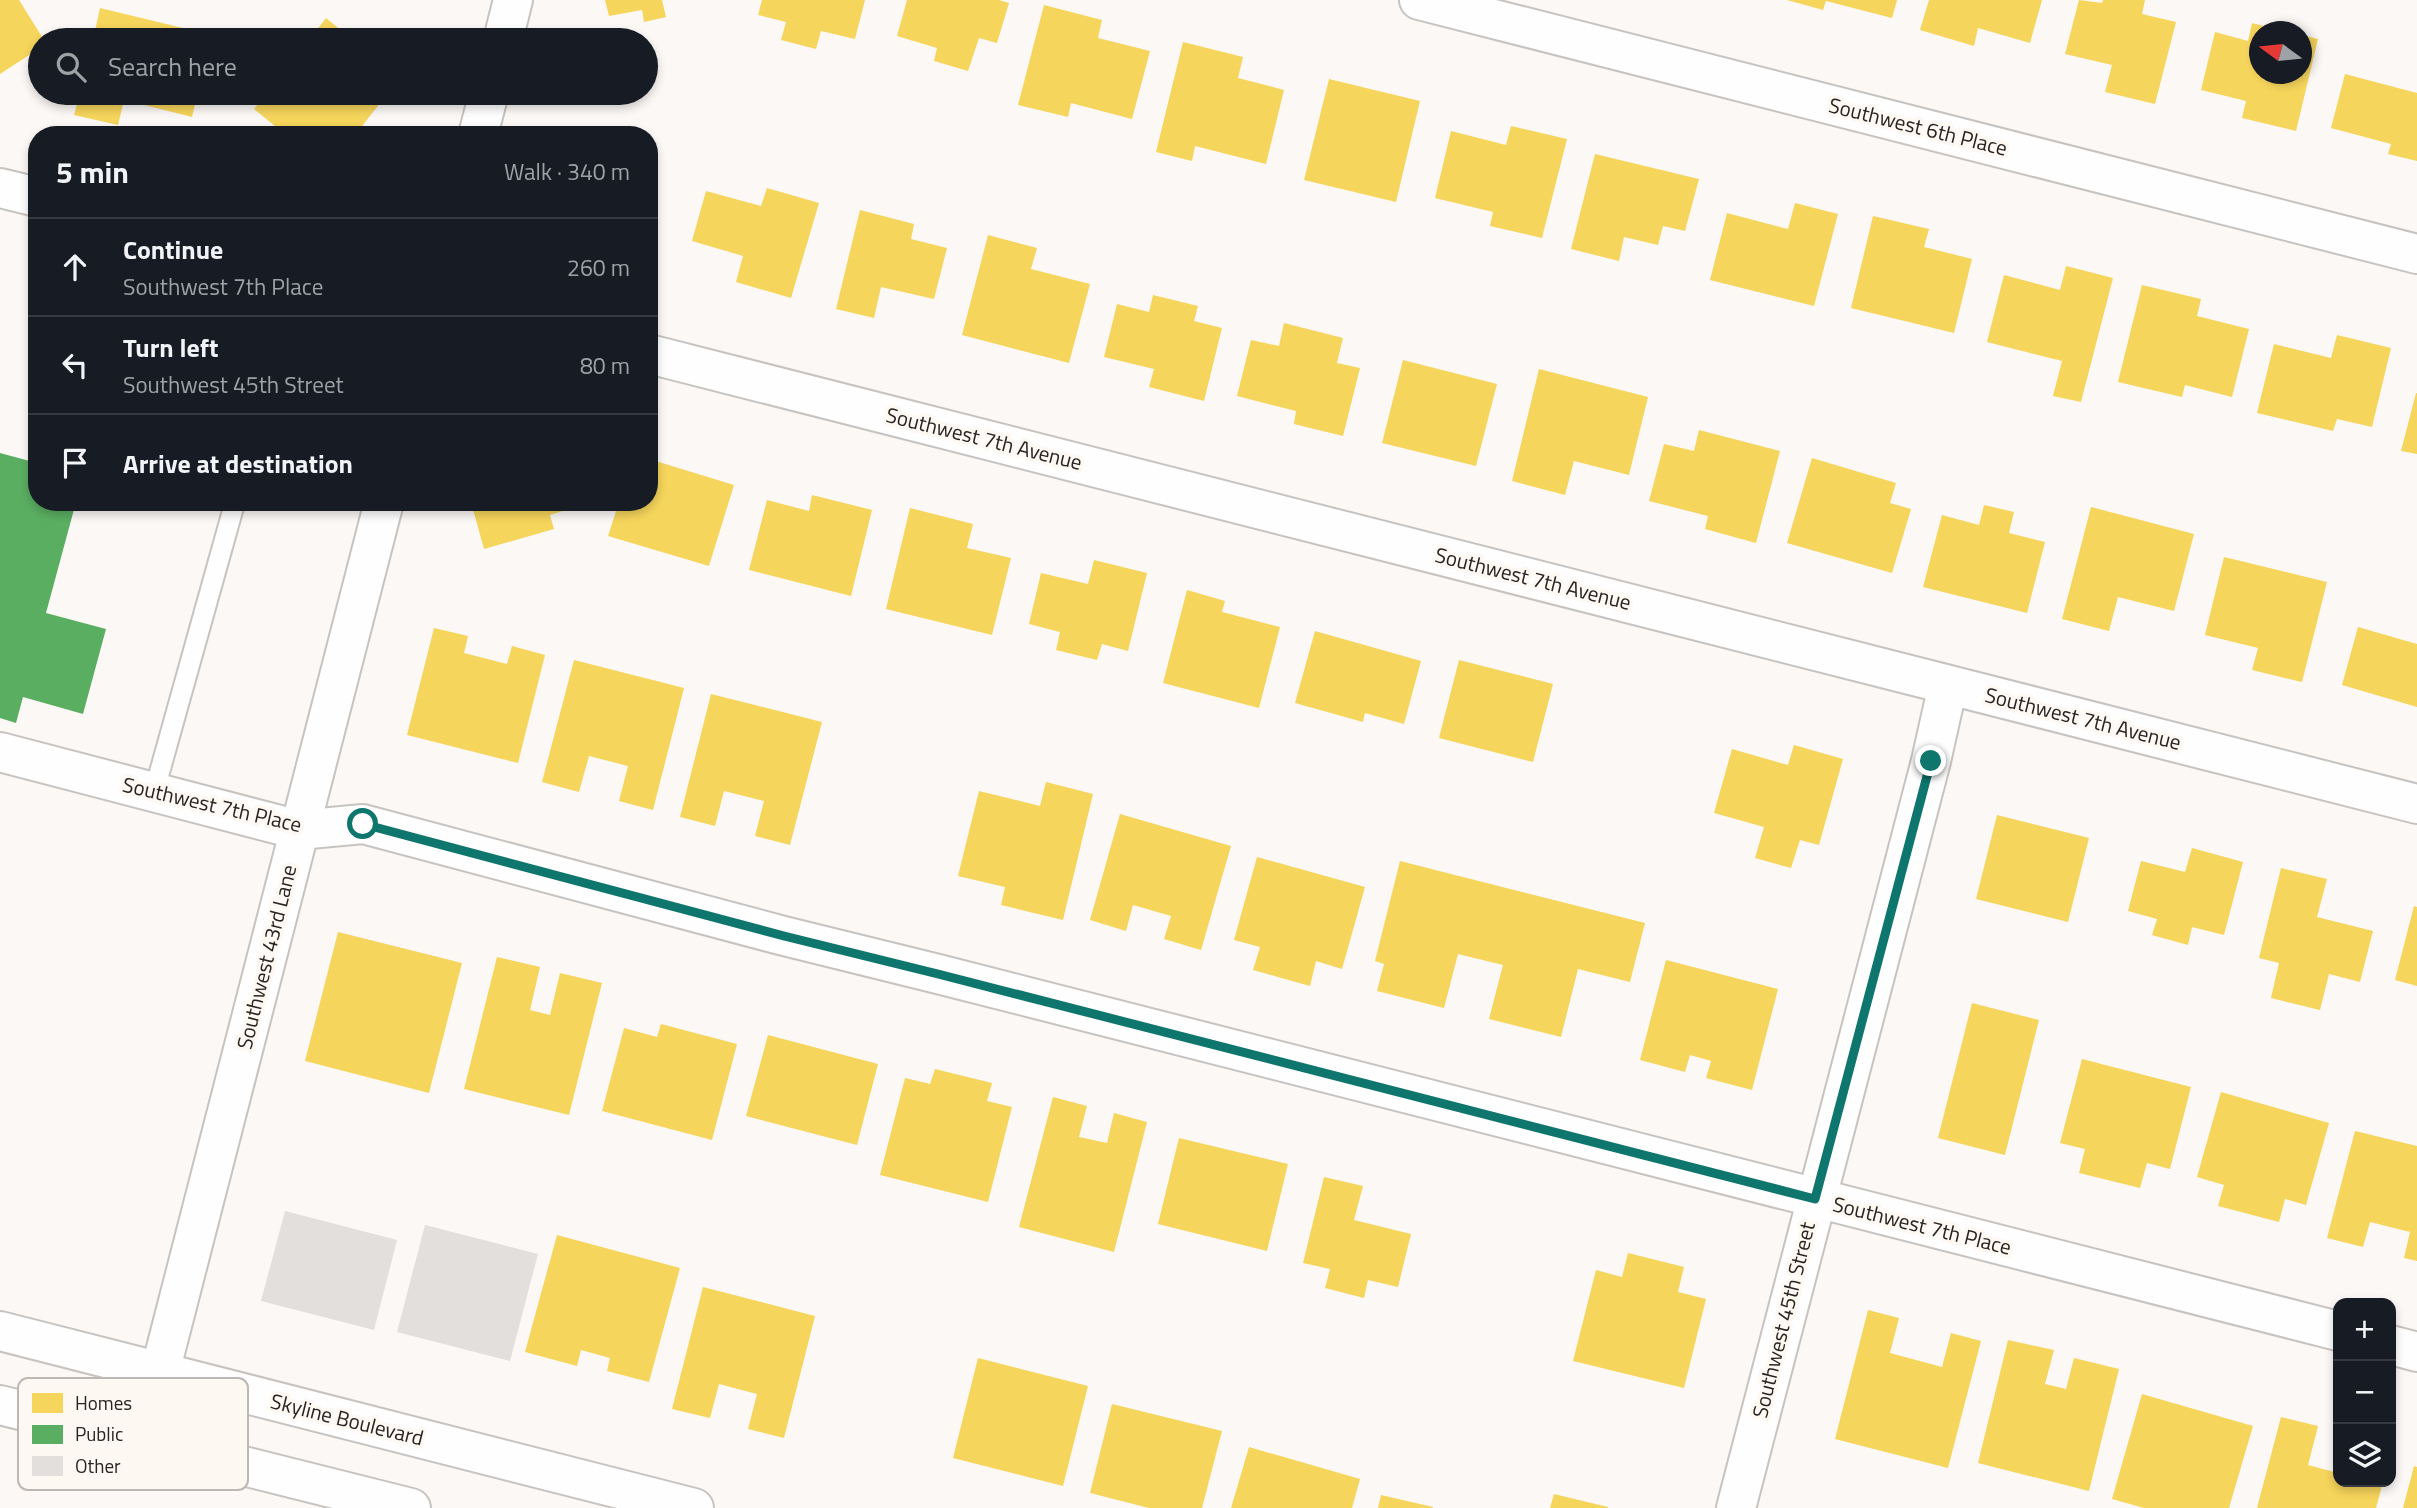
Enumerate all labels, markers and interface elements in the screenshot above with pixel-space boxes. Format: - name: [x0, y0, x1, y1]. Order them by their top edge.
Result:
- north arrow: [2249, 21, 2312, 84]
- search box: [28, 28, 658, 105]
- text: Search here: [108, 47, 237, 86]
- icon: search: [52, 48, 90, 86]
- street label: Southwest 6th Place: [1826, 88, 2011, 164]
- text: 5 min: [56, 149, 129, 195]
- text: Walk · 340 m: [504, 154, 630, 189]
- text: Continue: [123, 230, 223, 269]
- icon: ahead: [56, 248, 94, 286]
- text: 260 m: [567, 250, 630, 285]
- text: Southwest 7th Place: [123, 269, 323, 304]
- text: Turn left: [123, 328, 218, 367]
- icon: left: [56, 346, 94, 384]
- text: 80 m: [580, 348, 630, 383]
- text: Southwest 45th Street: [123, 367, 344, 402]
- street label: Southwest 7th Avenue: [883, 398, 1086, 478]
- icon: arrive: [56, 444, 94, 482]
- text: Arrive at destination: [123, 444, 353, 483]
- street label: Southwest 7th Avenue: [1432, 538, 1635, 618]
- street label: Southwest 7th Avenue: [1982, 678, 2185, 758]
- route end: [1915, 745, 1946, 776]
- street label: Southwest 7th Place: [120, 768, 305, 840]
- route start: [347, 808, 378, 839]
- street label: Southwest 43rd Lane: [228, 861, 304, 1052]
- street label: Southwest 7th Place: [1830, 1187, 2015, 1263]
- street label: Southwest 45th Street: [1743, 1218, 1823, 1421]
- map controls: [2333, 1298, 2396, 1487]
- button: +: [2333, 1298, 2396, 1361]
- button: −: [2333, 1361, 2396, 1424]
- legend: [18, 1378, 248, 1490]
- street label: Skyline Boulevard: [267, 1385, 427, 1453]
- text: Homes: [75, 1388, 132, 1417]
- text: Public: [75, 1419, 123, 1448]
- button: layers: [2333, 1424, 2396, 1487]
- text: Other: [75, 1451, 121, 1480]

